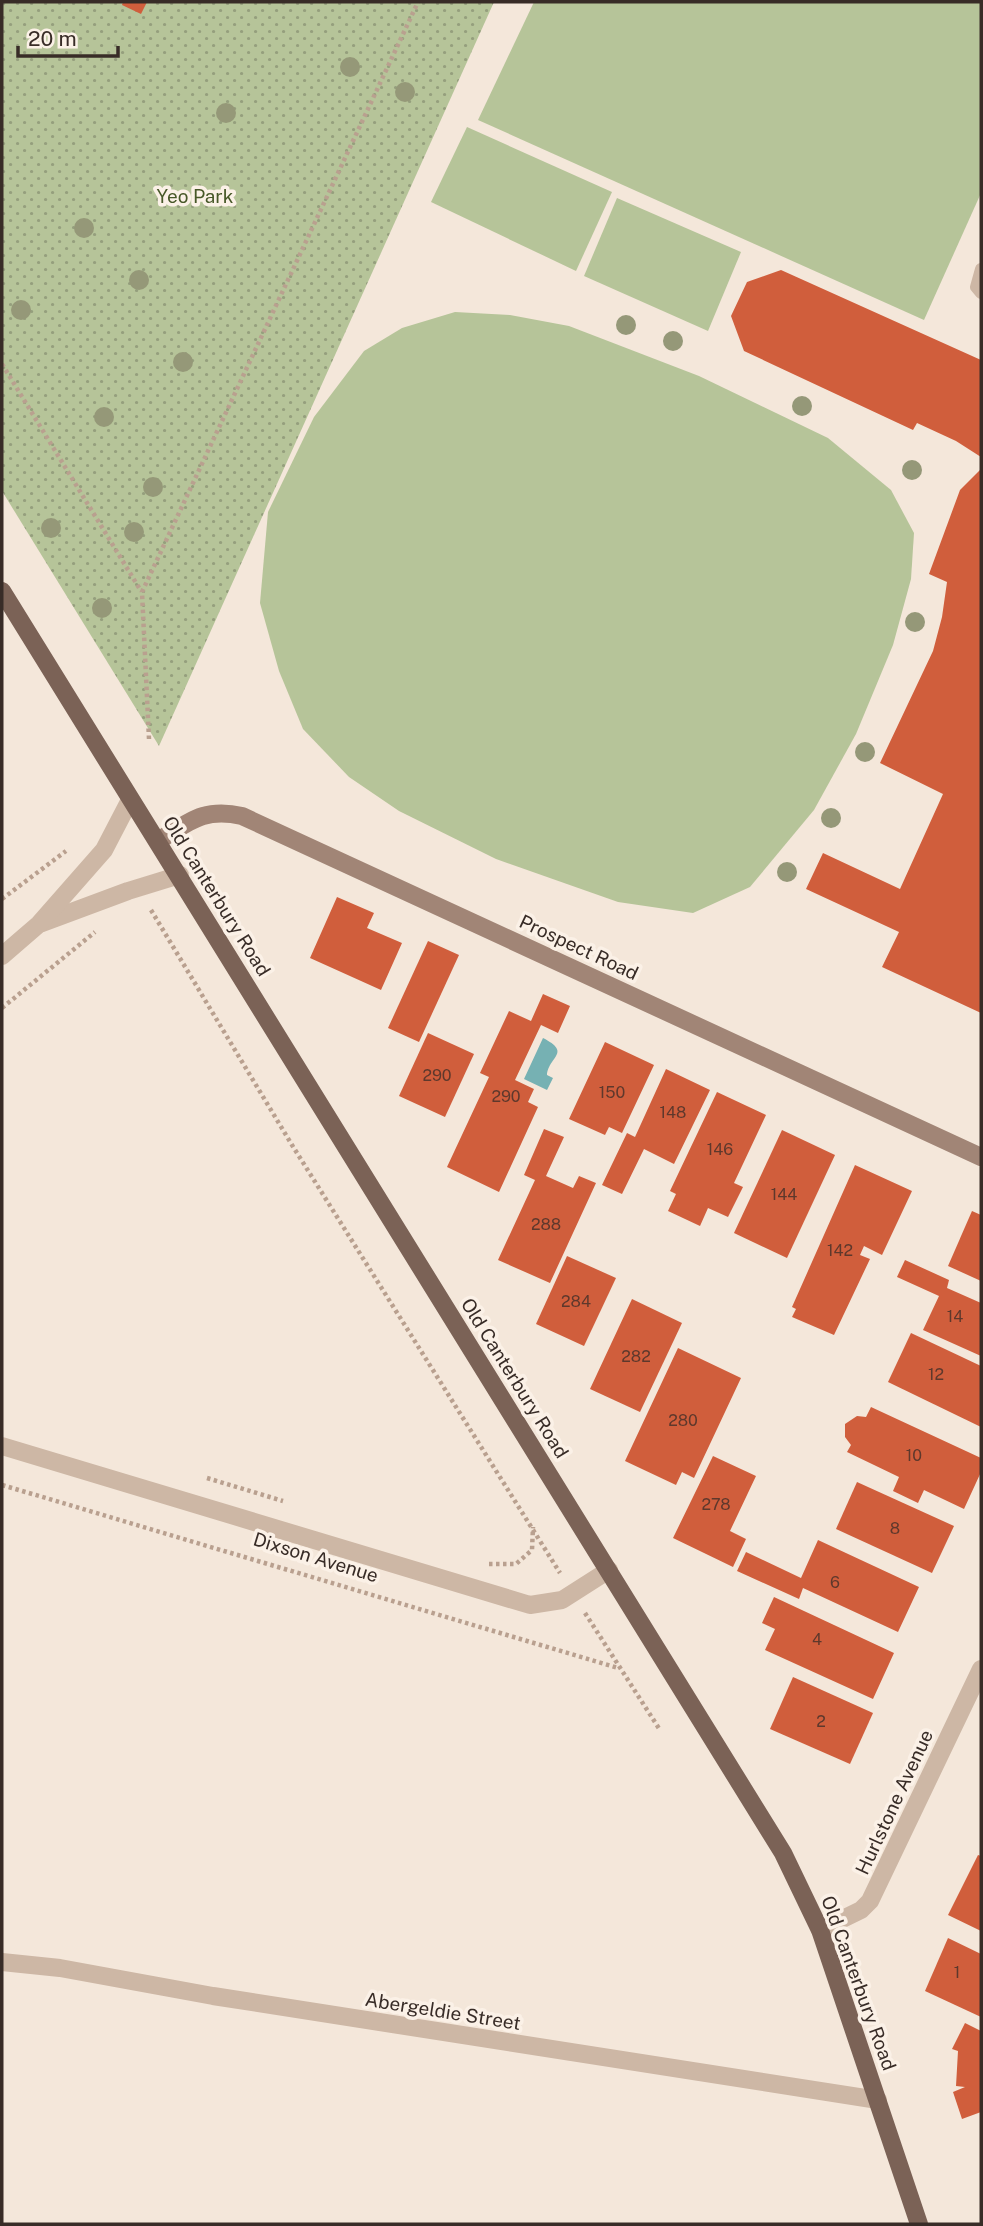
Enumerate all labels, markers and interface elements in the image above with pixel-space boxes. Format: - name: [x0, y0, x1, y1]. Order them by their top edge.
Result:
- scale bar: [18, 14, 117, 58]
- text: 20 m: [28, 26, 77, 51]
- park label: Yeo Park: [157, 185, 234, 207]
- street label: Old Canterbury Road: [159, 812, 275, 980]
- street label: Prospect Road: [516, 910, 642, 984]
- house number: 290: [422, 1066, 452, 1085]
- house number: 150: [599, 1083, 625, 1102]
- house number: 290: [491, 1087, 521, 1106]
- house number: 148: [660, 1103, 686, 1122]
- house number: 146: [707, 1140, 733, 1159]
- house number: 144: [771, 1185, 797, 1204]
- house number: 288: [531, 1215, 561, 1234]
- house number: 142: [827, 1241, 853, 1260]
- house number: 284: [561, 1292, 591, 1311]
- street label: Old Canterbury Road: [457, 1294, 573, 1462]
- house number: 14: [947, 1307, 963, 1326]
- house number: 282: [621, 1347, 651, 1366]
- house number: 12: [928, 1365, 944, 1384]
- house number: 280: [668, 1411, 698, 1430]
- house number: 10: [906, 1446, 922, 1465]
- house number: 278: [701, 1495, 731, 1514]
- house number: 8: [890, 1519, 900, 1538]
- street label: Dixson Avenue: [251, 1528, 381, 1586]
- house number: 6: [830, 1573, 840, 1592]
- house number: 4: [812, 1630, 822, 1649]
- house number: 2: [816, 1712, 826, 1731]
- street label: Hurlstone Avenue: [851, 1726, 937, 1878]
- street label: Old Canterbury Road: [817, 1893, 901, 2073]
- house number: 1: [954, 1963, 960, 1982]
- street label: Abergeldie Street: [364, 1988, 522, 2034]

